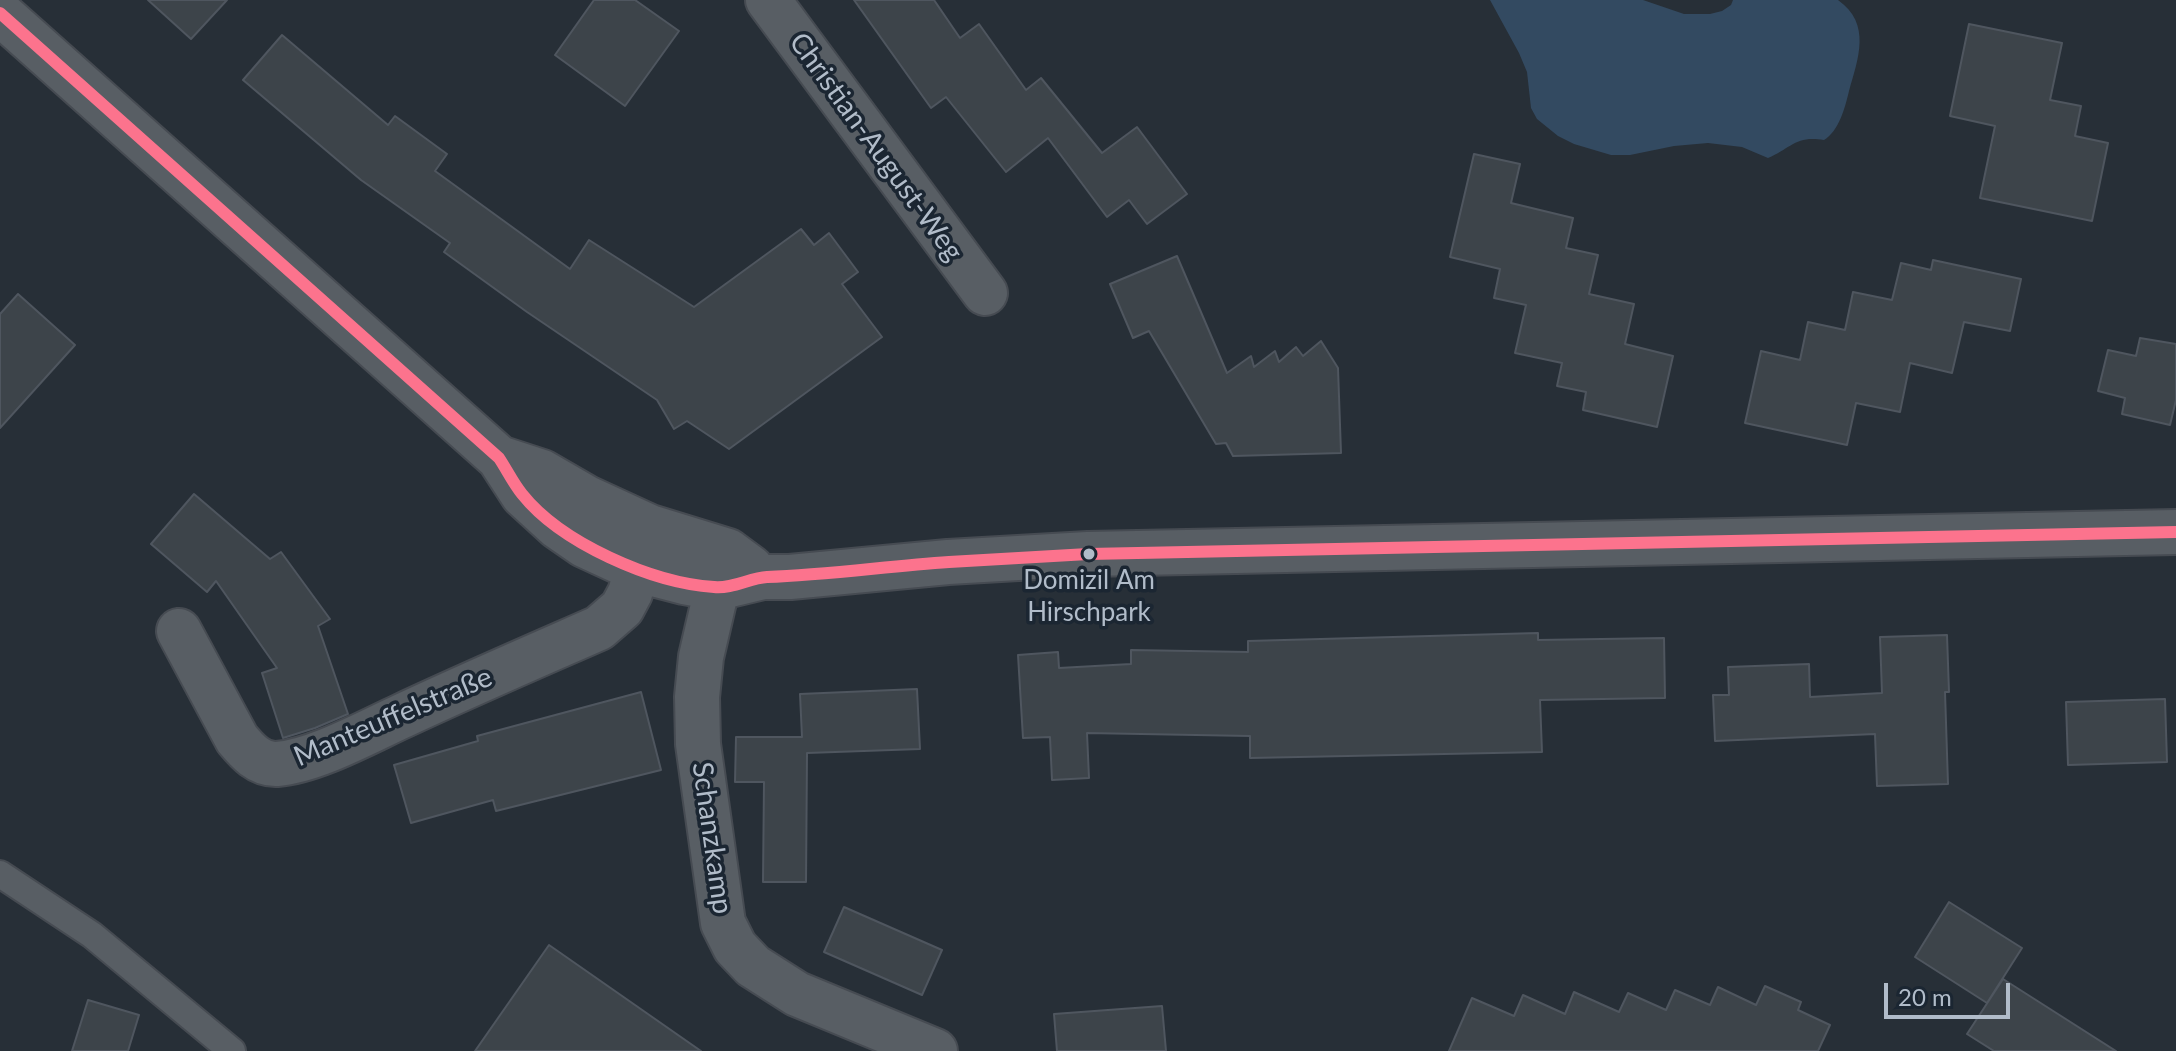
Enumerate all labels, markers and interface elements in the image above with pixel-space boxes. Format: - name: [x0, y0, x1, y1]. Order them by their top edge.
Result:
- street label: Christian-August-Weg: [782, 26, 970, 268]
- marker: Domizil Am Hirschpark: [1081, 546, 1097, 562]
- place label: Domizil Am Hirschpark: [1023, 565, 1155, 626]
- street label: Manteuffelstraße: [289, 660, 497, 774]
- street label: Schanzkamp: [685, 760, 739, 916]
- scale bar: [1888, 967, 2014, 1017]
- text: 20 m: [1898, 982, 1952, 1011]

